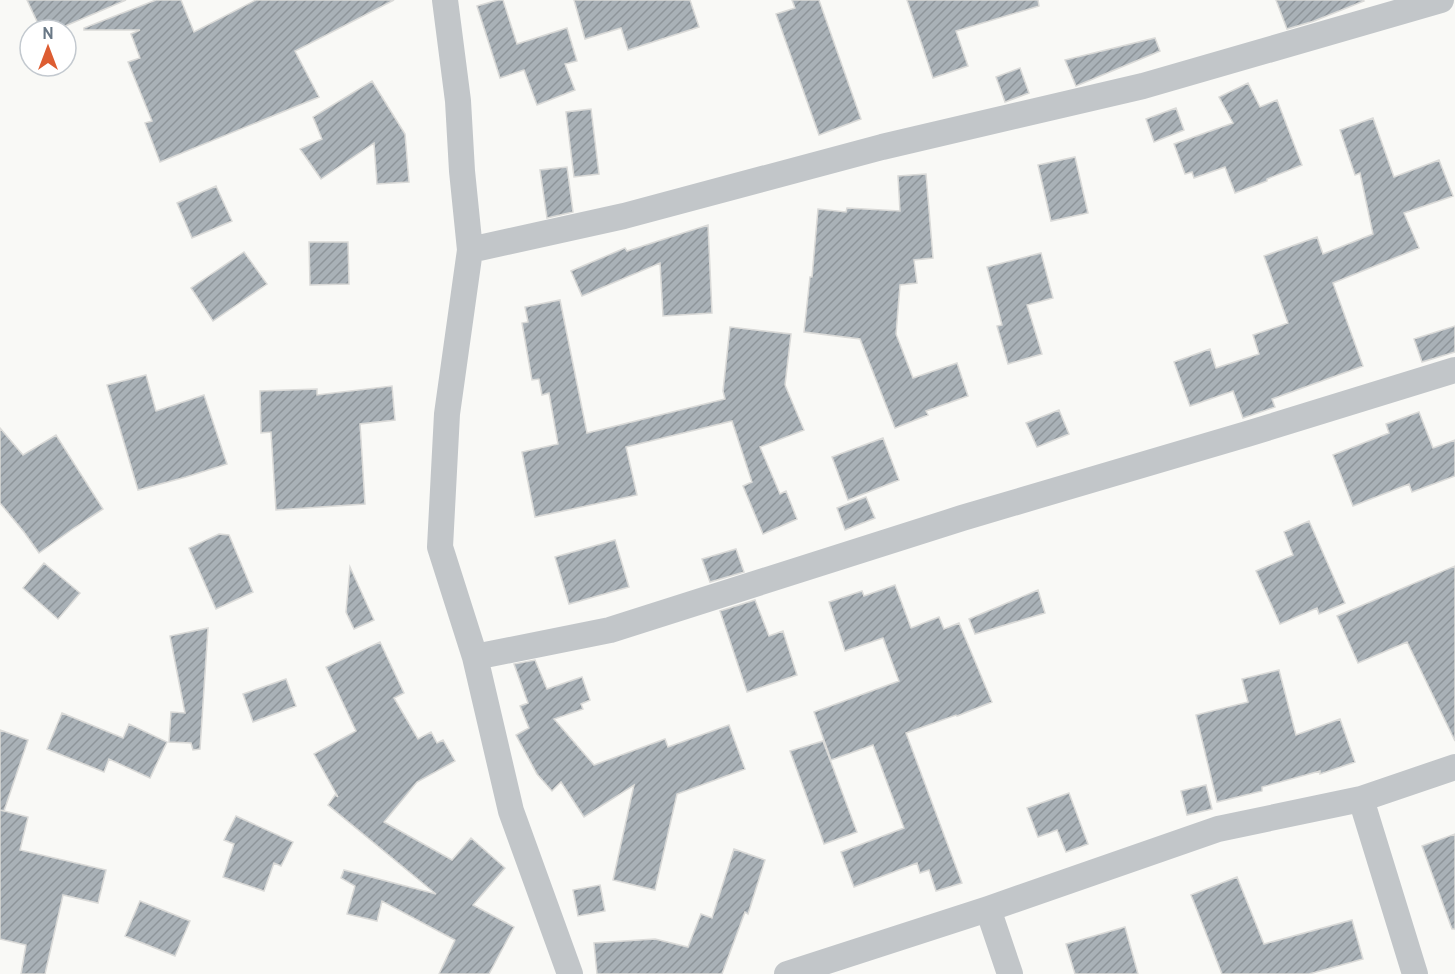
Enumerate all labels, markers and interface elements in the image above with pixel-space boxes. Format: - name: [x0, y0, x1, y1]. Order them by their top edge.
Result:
- north arrow: [18, 18, 78, 78]
- text: N: [42, 25, 54, 45]

